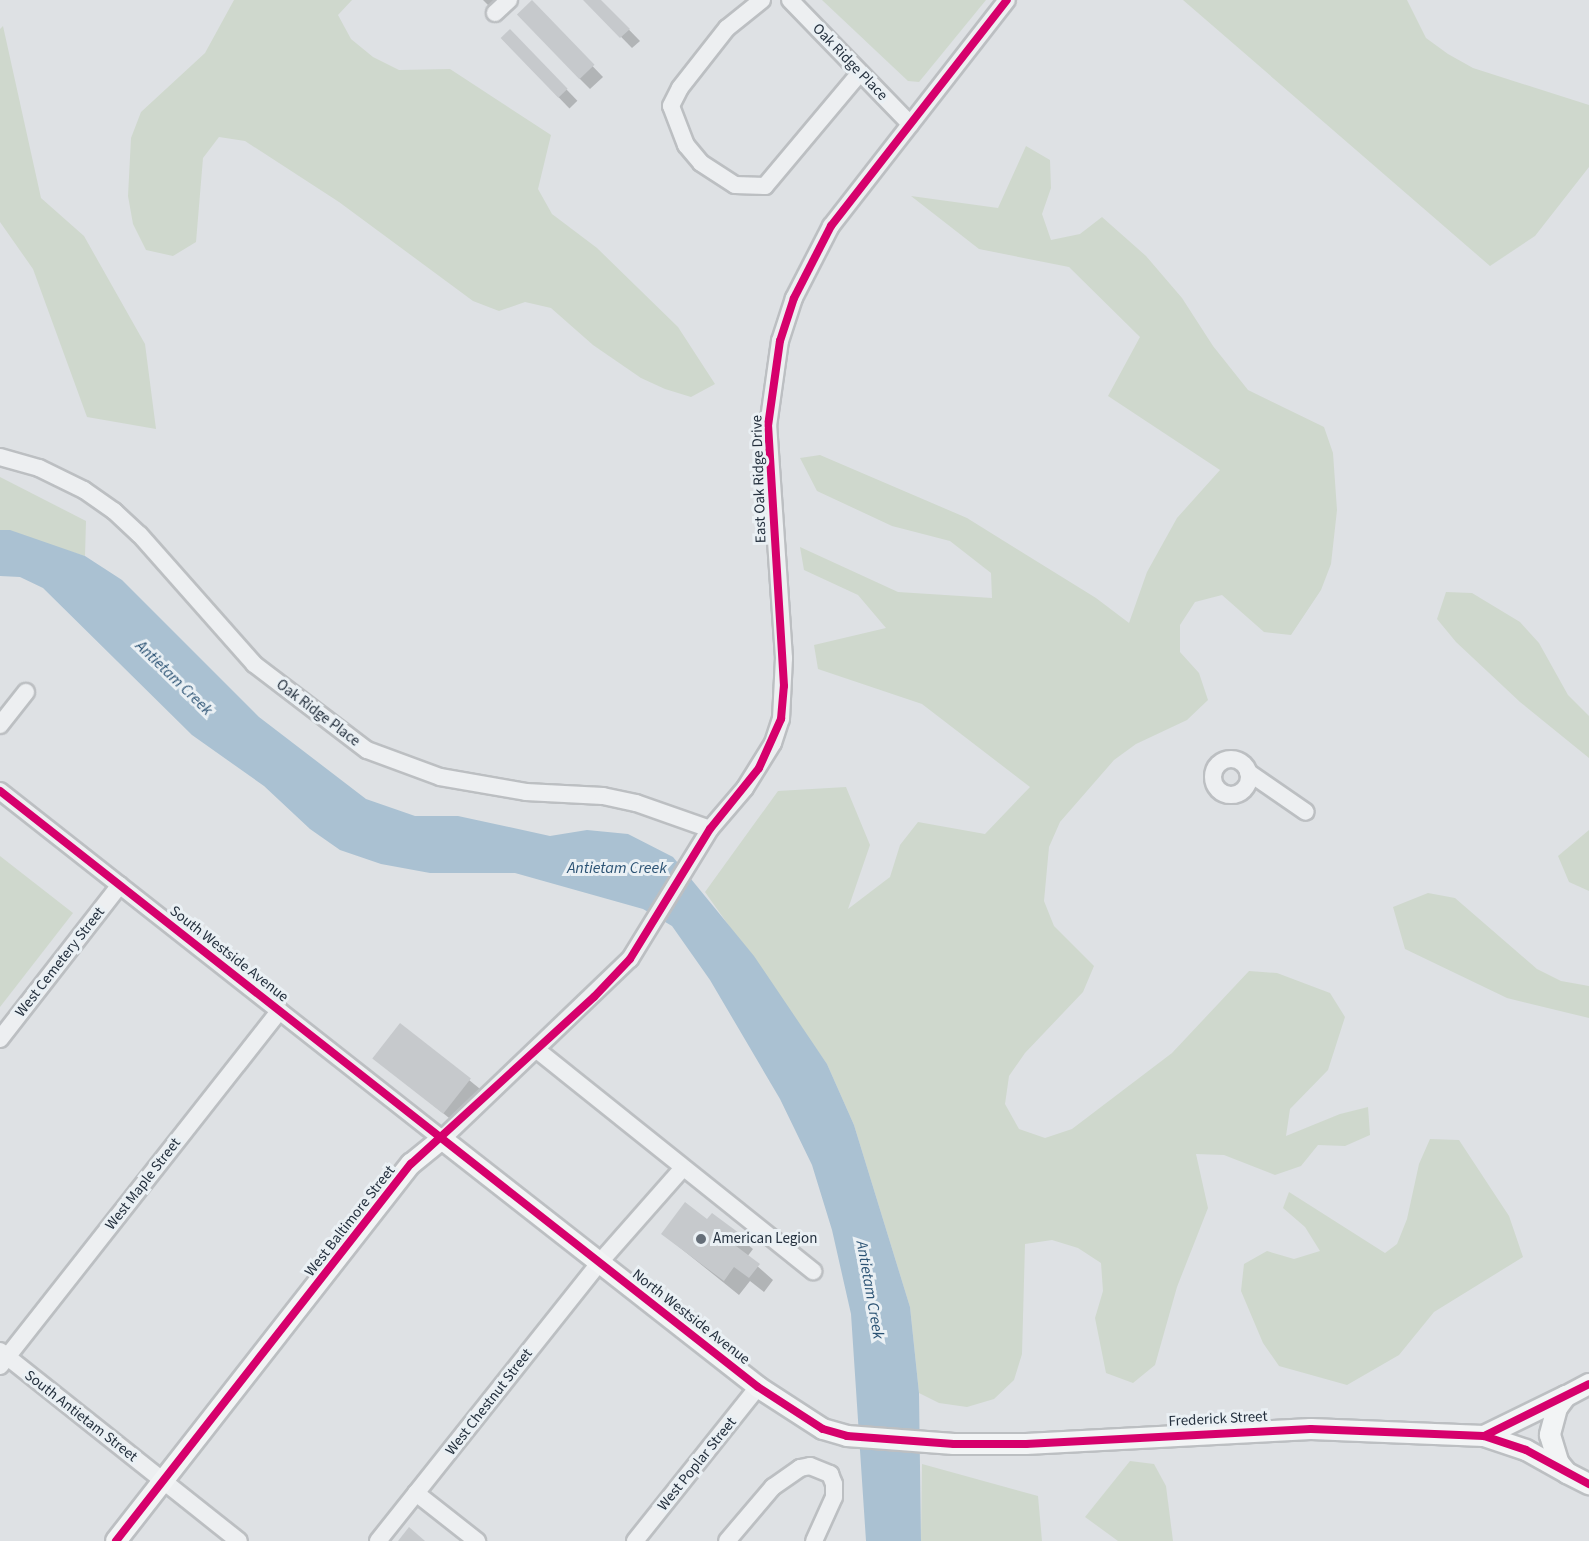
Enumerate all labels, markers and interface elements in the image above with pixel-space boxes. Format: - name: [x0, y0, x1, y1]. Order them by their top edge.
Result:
- street label: Oak Ridge Place: [809, 20, 891, 104]
- street label: East Oak Ridge Drive: [748, 415, 770, 543]
- water label: Antietam Creek: [132, 637, 216, 719]
- street label: Oak Ridge Place: [273, 676, 363, 750]
- water label: Antietam Creek: [567, 858, 667, 878]
- street label: South Westside Avenue: [166, 902, 292, 1006]
- street label: West Cemetery Street: [12, 903, 108, 1021]
- street label: West Maple Street: [101, 1134, 185, 1234]
- street label: West Baltimore Street: [301, 1162, 399, 1280]
- place label: American Legion: [713, 1230, 817, 1248]
- marker: American Legion: [694, 1232, 708, 1246]
- water label: Antietam Creek: [852, 1239, 888, 1341]
- street label: North Westside Avenue: [629, 1265, 753, 1369]
- street label: West Chestnut Street: [442, 1345, 536, 1459]
- street label: South Antietam Street: [21, 1366, 141, 1466]
- street label: Frederick Street: [1168, 1407, 1268, 1431]
- street label: West Poplar Street: [654, 1414, 740, 1514]

